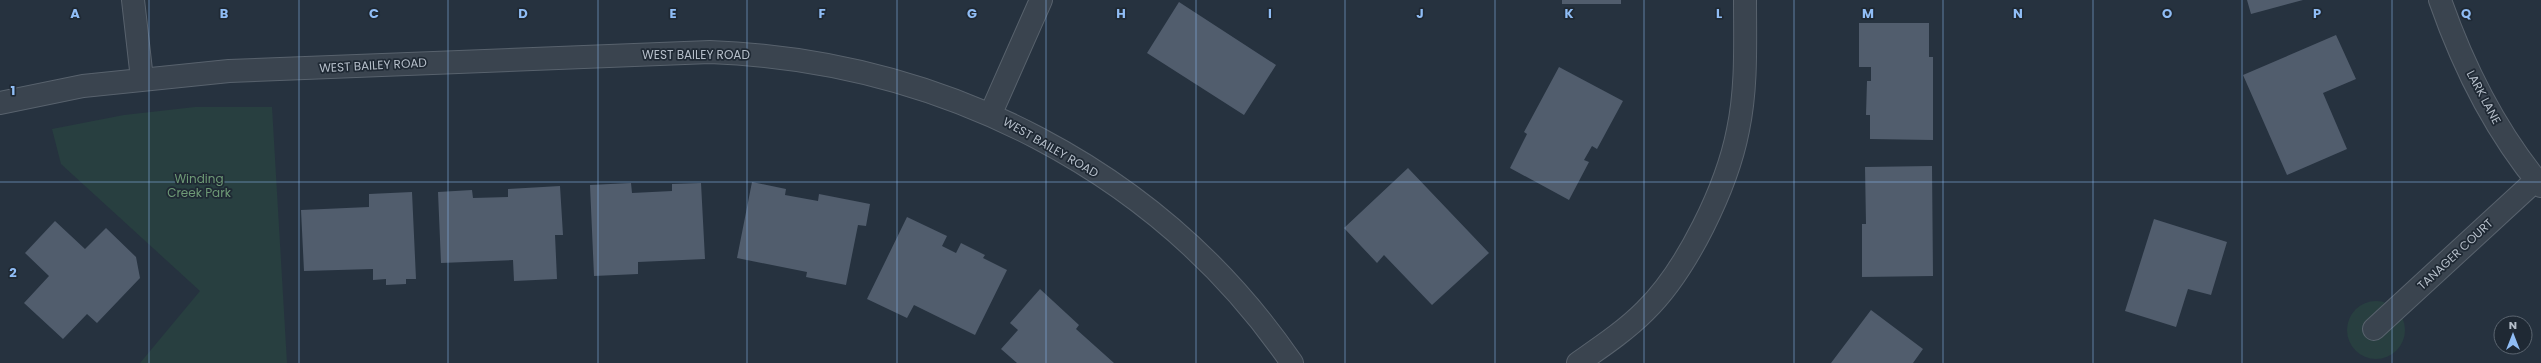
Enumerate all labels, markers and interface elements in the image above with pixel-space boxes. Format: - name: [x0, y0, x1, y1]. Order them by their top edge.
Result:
- text: A: [70, 4, 80, 23]
- text: B: [220, 4, 229, 23]
- text: C: [369, 4, 379, 23]
- text: D: [518, 4, 528, 23]
- text: E: [669, 4, 677, 23]
- text: F: [818, 4, 826, 23]
- text: G: [967, 4, 977, 23]
- text: H: [1116, 4, 1126, 23]
- text: I: [1268, 4, 1272, 23]
- text: J: [1416, 4, 1424, 23]
- text: K: [1564, 4, 1574, 23]
- text: L: [1716, 4, 1722, 23]
- text: M: [1862, 4, 1874, 23]
- text: N: [2013, 4, 2023, 23]
- text: O: [2162, 4, 2172, 23]
- text: P: [2313, 4, 2321, 23]
- text: Q: [2461, 4, 2471, 23]
- street label: WEST BAILEY ROAD: [642, 46, 750, 63]
- street label: WEST BAILEY ROAD: [319, 54, 427, 76]
- street label: LARK LANE: [2463, 67, 2505, 127]
- text: 1: [11, 81, 15, 100]
- street label: WEST BAILEY ROAD: [1000, 113, 1102, 181]
- park label: Winding Creek Park: [167, 170, 232, 201]
- street label: TANAGER COURT: [2413, 214, 2497, 294]
- text: 2: [9, 263, 17, 282]
- north arrow: [2493, 315, 2533, 355]
- text: N: [2509, 317, 2517, 333]

